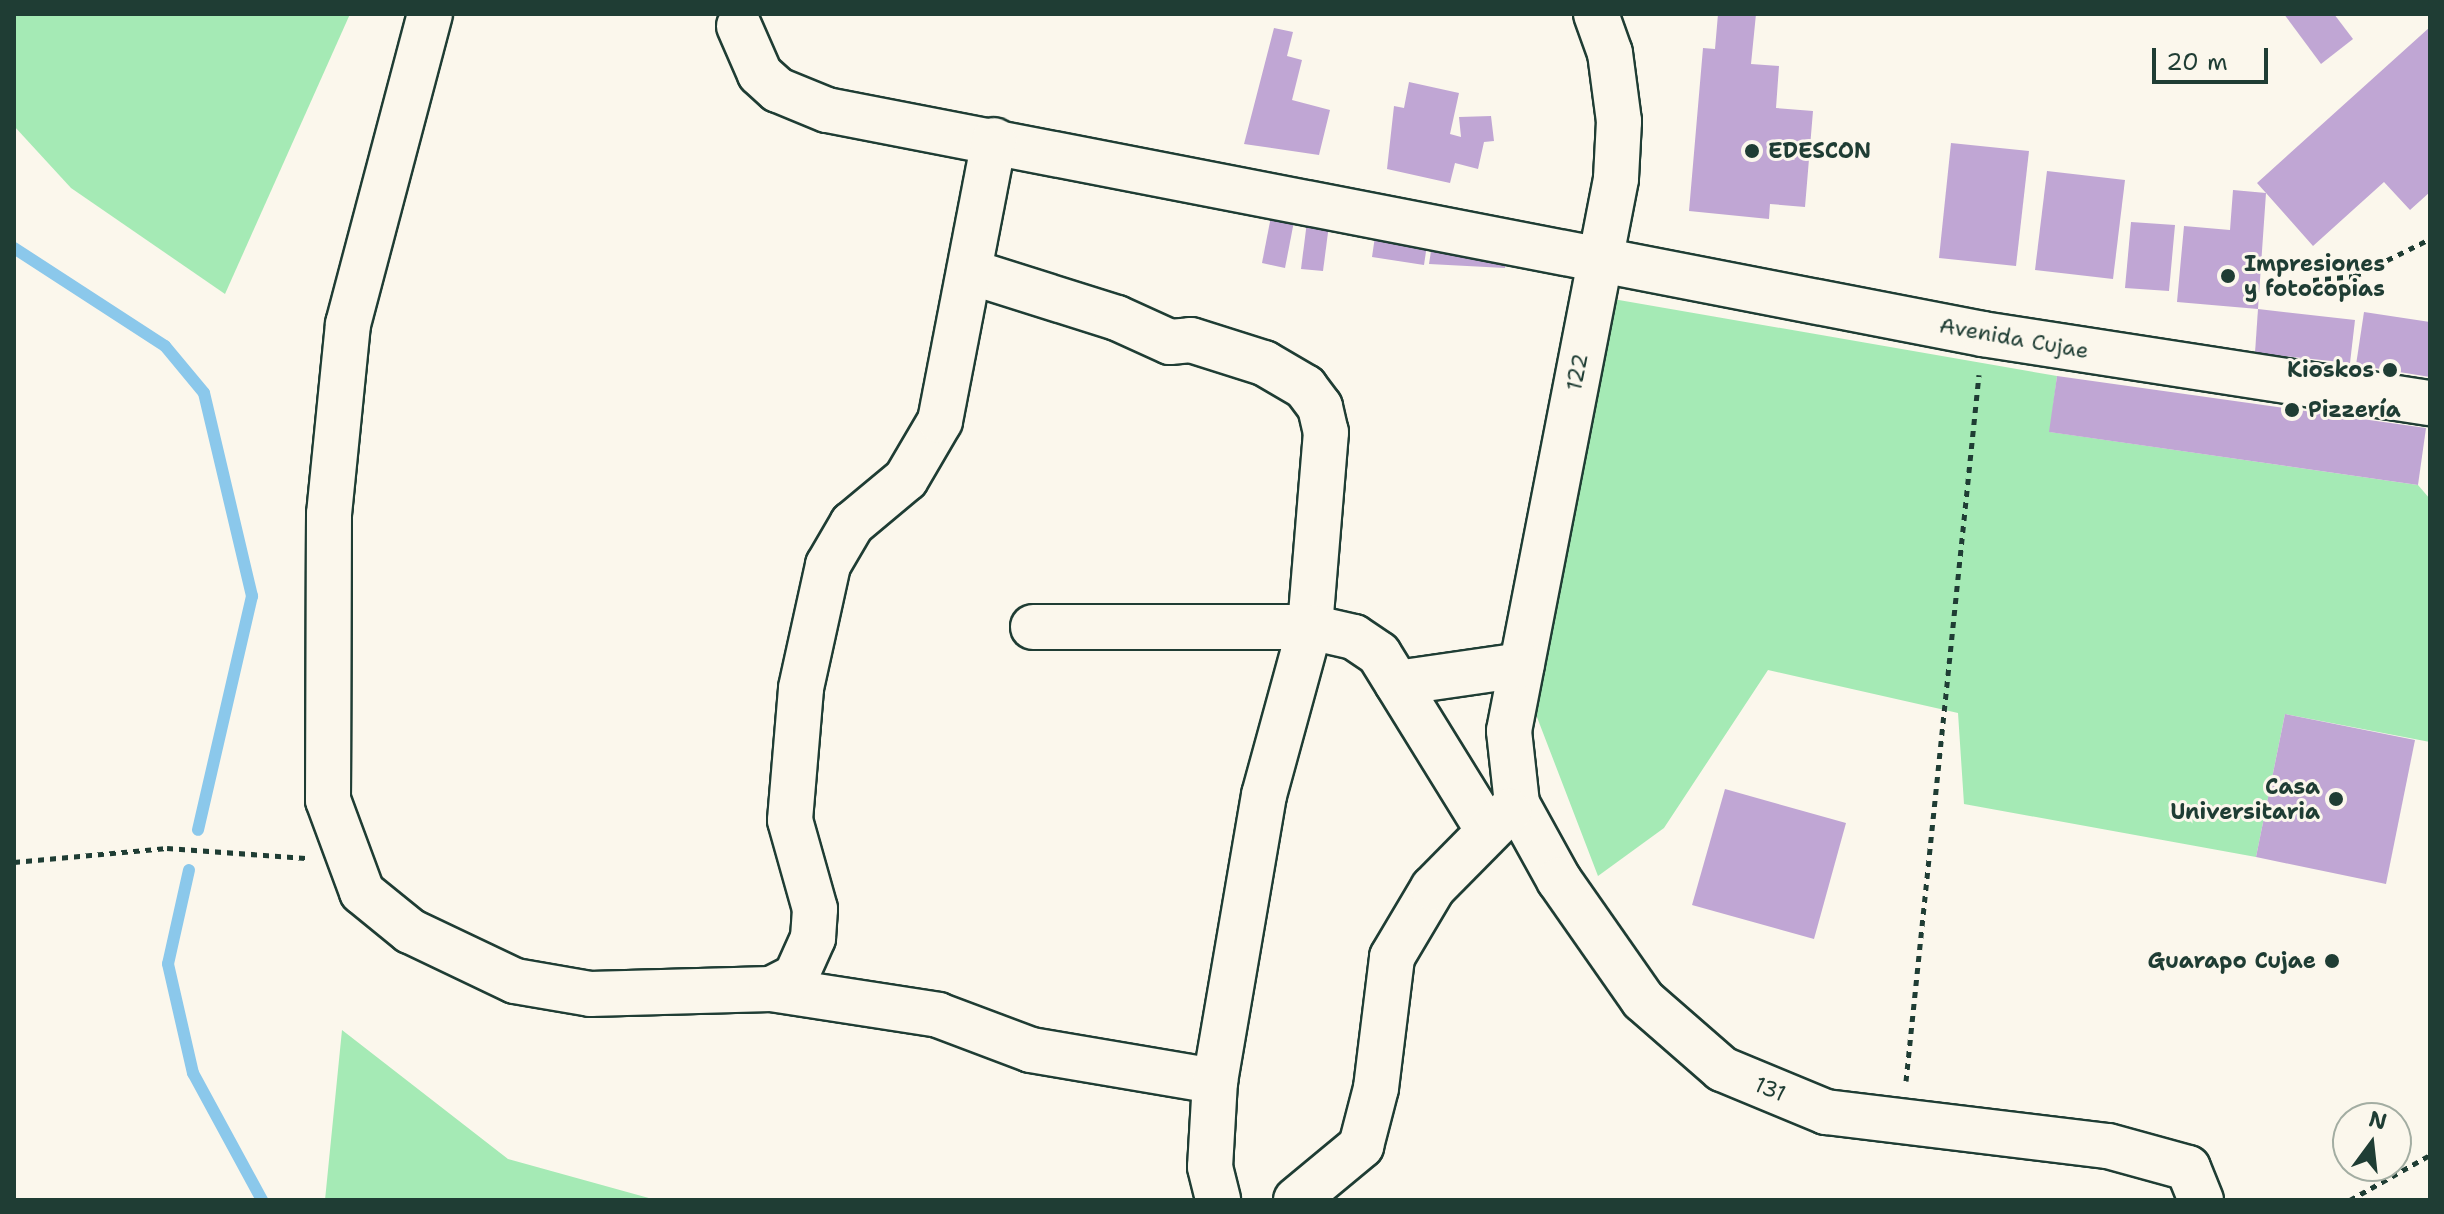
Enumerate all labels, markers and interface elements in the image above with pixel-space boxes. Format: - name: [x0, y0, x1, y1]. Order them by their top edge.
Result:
- scale bar: [2156, 32, 2272, 82]
- text: 20 m: [2166, 46, 2228, 78]
- place label: EDESCON: [1768, 138, 1871, 164]
- marker: EDESCON: [1743, 142, 1761, 160]
- place label: Impresiones y fotocopias: [2244, 250, 2385, 302]
- marker: Impresiones y fotocopias: [2219, 267, 2237, 285]
- street label: Avenida Cujae: [1937, 312, 2091, 364]
- street label: 122: [1560, 351, 1594, 393]
- place label: Kioskos: [2287, 357, 2374, 383]
- marker: Kioskos: [2381, 361, 2399, 379]
- place label: Pizzería: [2308, 397, 2401, 423]
- marker: Pizzería: [2283, 401, 2301, 419]
- place label: Casa Universitaria: [2170, 773, 2320, 824]
- marker: Casa Universitaria: [2327, 790, 2345, 808]
- place label: Guarapo Cujae: [2147, 948, 2316, 974]
- marker: Guarapo Cujae: [2323, 952, 2341, 970]
- street label: 131: [1750, 1071, 1790, 1107]
- north arrow: [2332, 1102, 2412, 1182]
- text: N: [2366, 1104, 2390, 1137]

